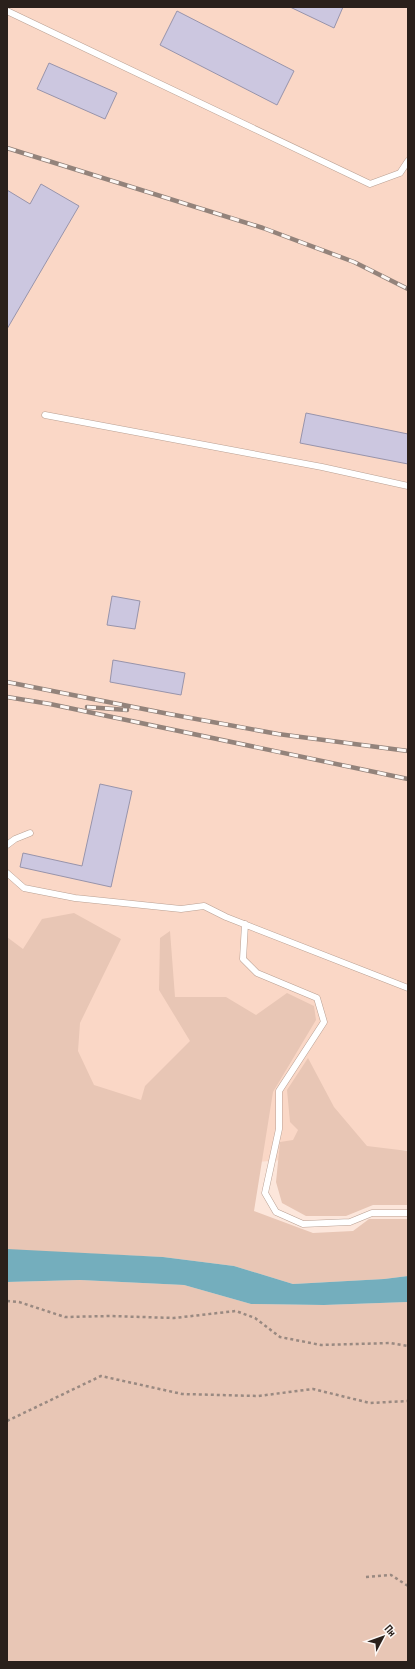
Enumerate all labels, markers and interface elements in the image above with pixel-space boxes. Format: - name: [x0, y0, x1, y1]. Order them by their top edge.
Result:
- north arrow: [363, 1617, 403, 1657]
- text: Пн: [382, 1622, 399, 1639]

